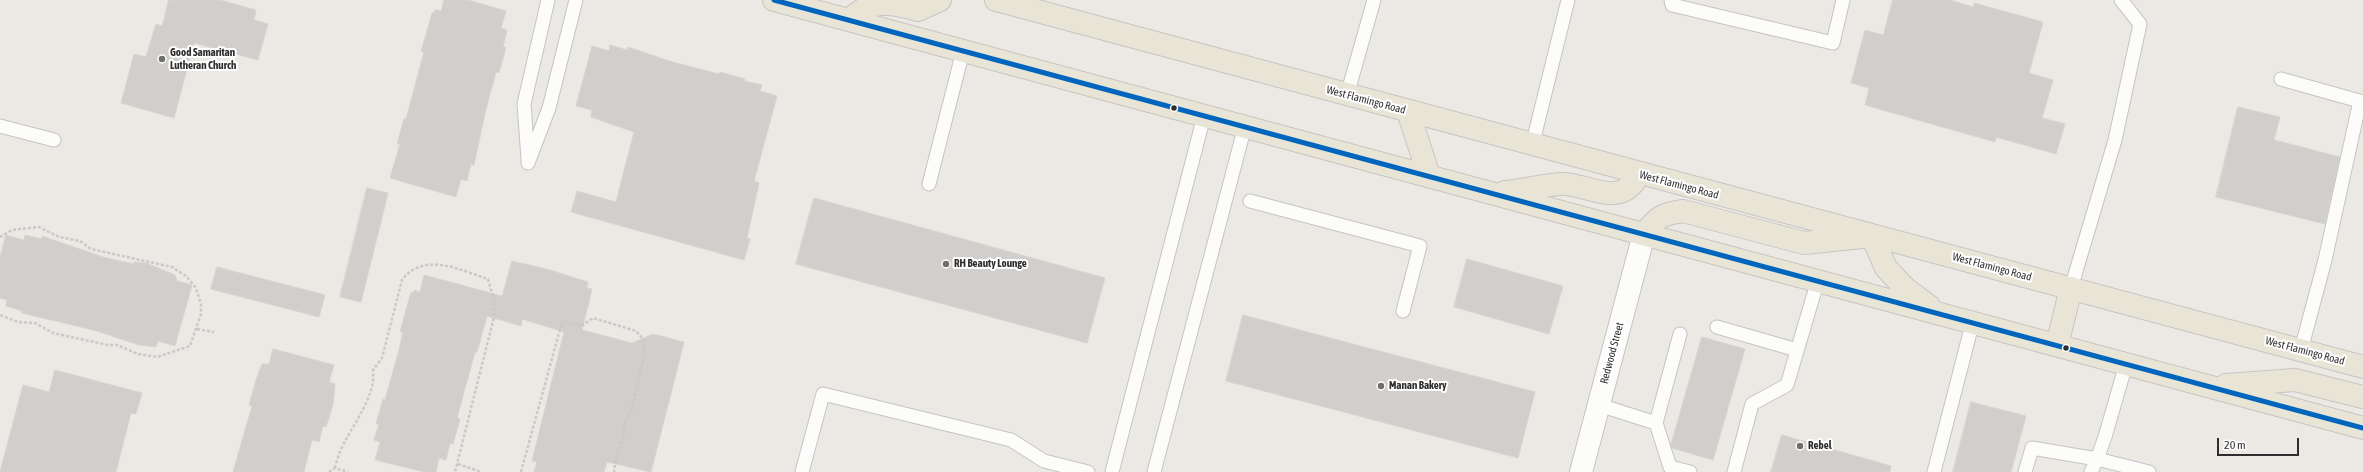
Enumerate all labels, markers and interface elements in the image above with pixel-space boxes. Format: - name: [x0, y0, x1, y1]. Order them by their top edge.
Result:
- place label: Good Samaritan Lutheran Church: [170, 46, 236, 72]
- marker: Good Samaritan Lutheran Church: [157, 54, 167, 64]
- street label: West Flamingo Road: [1325, 83, 1407, 117]
- unlabelled marker: [1169, 103, 1179, 113]
- street label: West Flamingo Road: [1638, 168, 1720, 202]
- street label: West Flamingo Road: [1951, 250, 2033, 284]
- place label: RH Beauty Lounge: [954, 257, 1027, 271]
- marker: RH Beauty Lounge: [941, 259, 951, 269]
- street label: Redwood Street: [1597, 321, 1627, 385]
- street label: West Flamingo Road: [2264, 334, 2346, 368]
- unlabelled marker: [2061, 343, 2071, 353]
- place label: Manan Bakery: [1389, 379, 1446, 393]
- marker: Manan Bakery: [1376, 381, 1386, 391]
- scale bar: [2219, 430, 2301, 456]
- text: 20 m: [2224, 438, 2246, 452]
- place label: Rebel: [1808, 439, 1832, 453]
- marker: Rebel: [1795, 441, 1805, 451]

